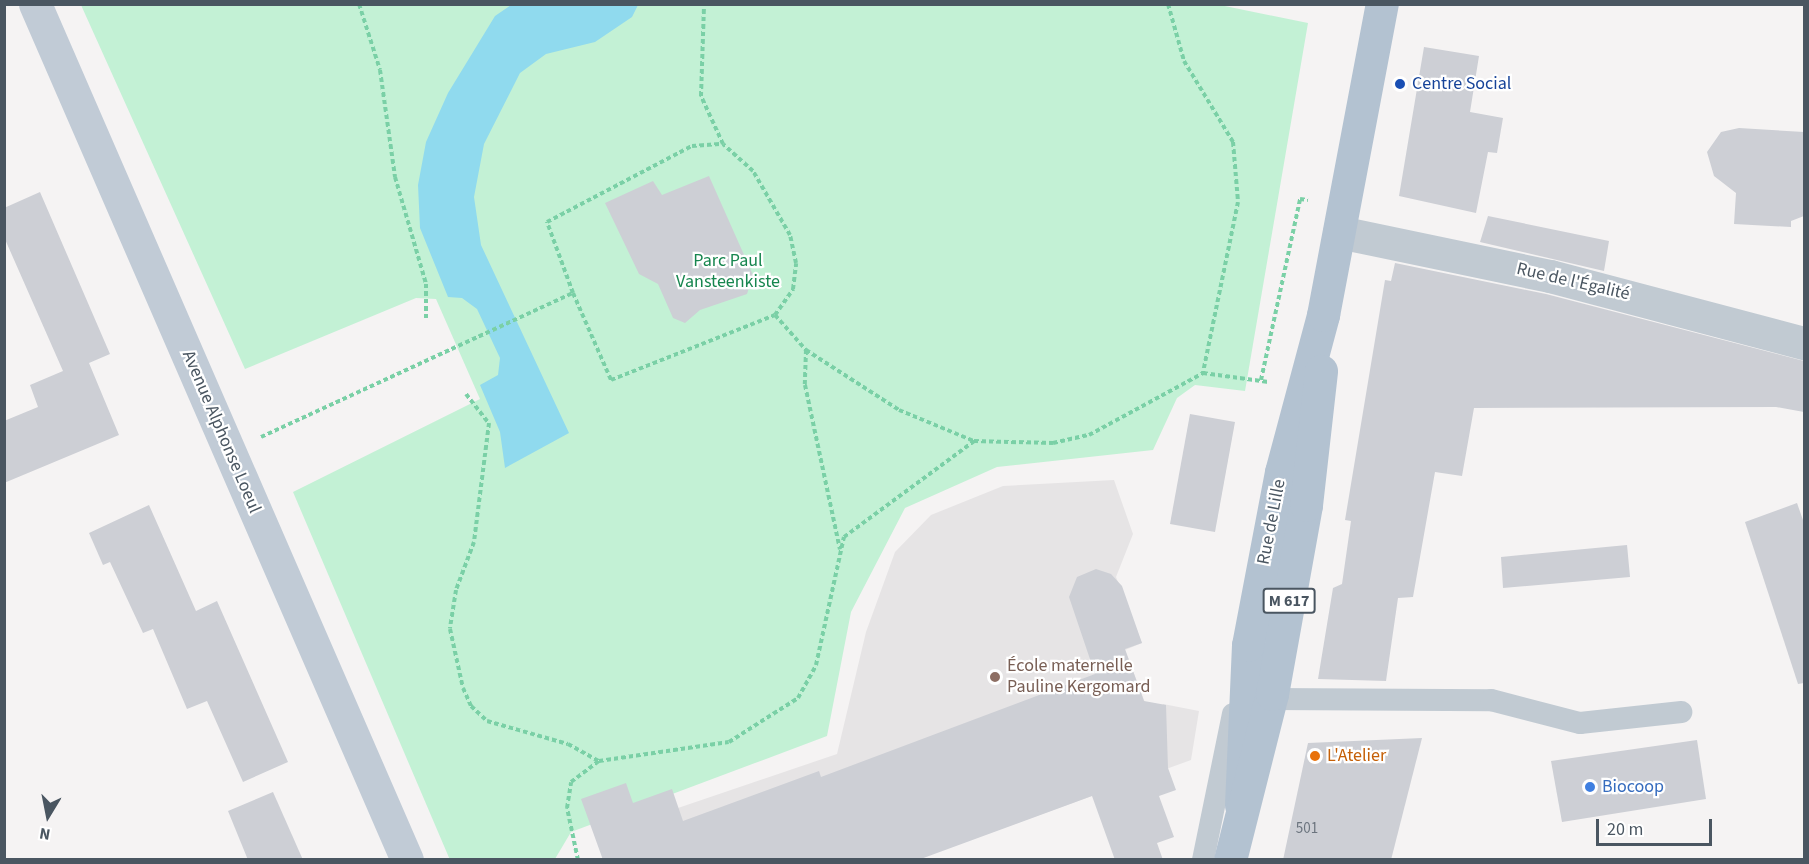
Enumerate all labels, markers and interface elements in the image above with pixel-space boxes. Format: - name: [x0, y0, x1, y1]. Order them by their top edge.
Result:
- place label: Centre Social: [1412, 73, 1511, 95]
- marker: Centre Social: [1393, 77, 1407, 91]
- park label: Parc Paul Vansteenkiste: [676, 251, 780, 294]
- street label: Rue de l'Égalité: [1514, 259, 1632, 305]
- street label: Avenue Alphonse Loeul: [177, 347, 265, 517]
- street label: Rue de Lille: [1253, 478, 1291, 566]
- road number: M 617: [1262, 588, 1316, 614]
- place label: École maternelle Pauline Kergomard: [1007, 656, 1151, 698]
- marker: École maternelle Pauline Kergomard: [988, 670, 1002, 684]
- place label: L'Atelier: [1327, 745, 1386, 767]
- marker: L'Atelier: [1308, 749, 1322, 763]
- place label: Biocoop: [1602, 776, 1664, 798]
- marker: Biocoop: [1583, 780, 1597, 794]
- north arrow: [18, 786, 78, 846]
- scale bar: [1599, 807, 1714, 845]
- text: 20 m: [1607, 817, 1643, 842]
- house number: 501: [1296, 820, 1318, 838]
- text: N: [38, 822, 52, 845]

